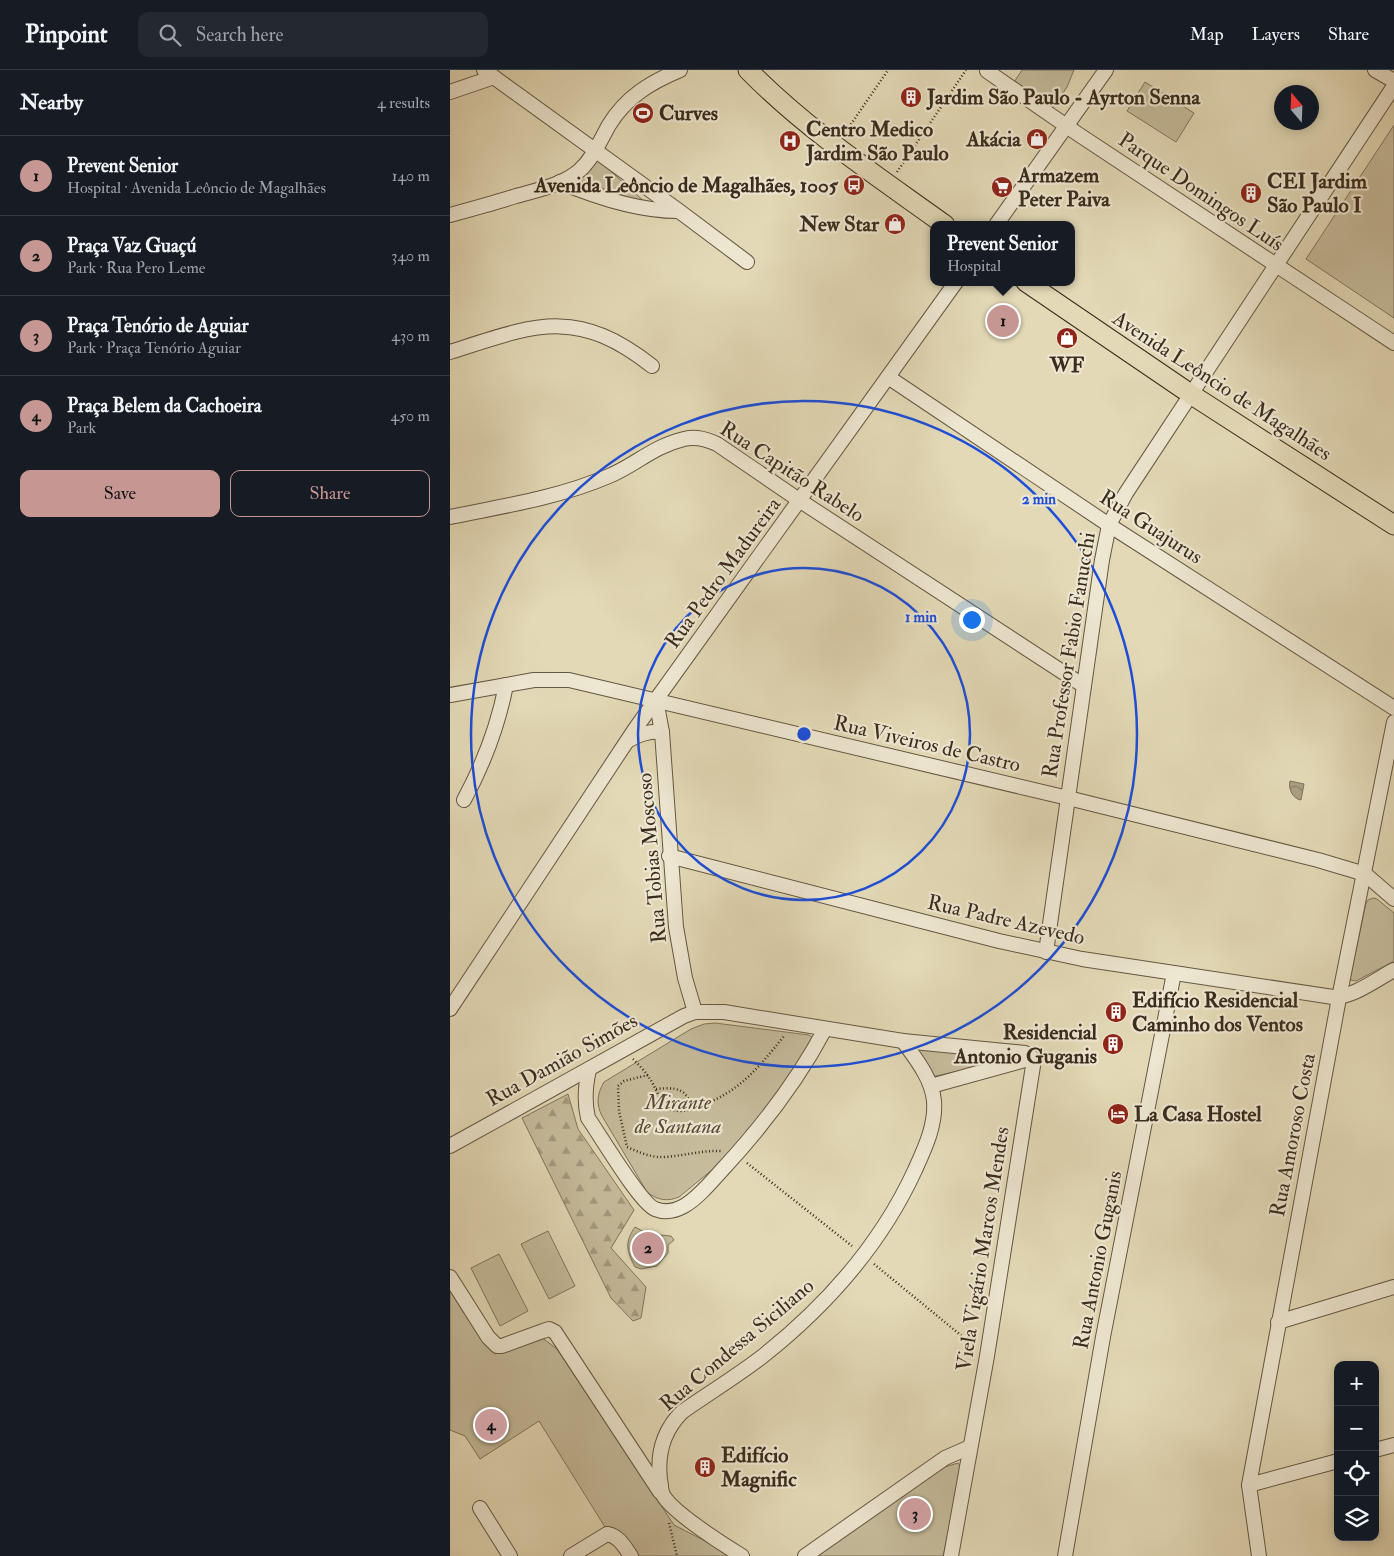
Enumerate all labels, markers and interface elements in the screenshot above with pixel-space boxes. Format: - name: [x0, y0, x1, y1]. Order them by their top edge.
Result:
- search box: [138, 12, 488, 57]
- text: Pinpoint: [25, 19, 108, 50]
- icon: search: [156, 21, 184, 49]
- text: Search here: [196, 23, 283, 47]
- text: Map: [1190, 23, 1224, 46]
- text: Layers: [1252, 23, 1300, 46]
- text: Share: [1328, 23, 1369, 46]
- place label: Jardim São Paulo - Ayrton Senna: [926, 84, 1201, 111]
- building icon: Jardim São Paulo - Ayrton Senna: [899, 85, 923, 109]
- north arrow: [1274, 85, 1319, 130]
- text: Nearby: [20, 89, 83, 116]
- text: 4 results: [377, 93, 430, 113]
- place label: Curves: [659, 100, 718, 127]
- sports icon: Curves: [631, 101, 655, 125]
- place label: Centro Medico Jardim São Paulo: [805, 116, 949, 167]
- place label: Akácia: [965, 126, 1022, 153]
- shop icon: Akácia: [1025, 127, 1049, 151]
- street label: Parque Domingos Luís: [1113, 127, 1289, 257]
- hospital icon: Centro Medico Jardim São Paulo: [778, 129, 802, 153]
- text: Prevent Senior: [67, 154, 178, 178]
- place label: Armazem Peter Paiva: [1017, 162, 1111, 213]
- text: 1: [33, 166, 39, 186]
- text: 140 m: [392, 166, 430, 186]
- place label: CEI Jardim São Paulo I: [1267, 168, 1368, 219]
- place label: Avenida Leôncio de Magalhães, 1005: [534, 172, 839, 199]
- bus stop icon: Avenida Leôncio de Magalhães, 1005: [842, 173, 866, 197]
- supermarket icon: Armazem Peter Paiva: [990, 175, 1014, 199]
- text: Hospital · Avenida Leôncio de Magalhães: [67, 178, 326, 198]
- building icon: CEI Jardim São Paulo I: [1239, 181, 1263, 205]
- place label: New Star: [799, 211, 880, 238]
- shop icon: New Star: [883, 212, 907, 236]
- popup: [930, 221, 1075, 286]
- text: Prevent Senior: [947, 232, 1058, 256]
- text: Praça Vaz Guaçú: [67, 234, 196, 258]
- text: 2: [32, 246, 40, 266]
- text: 340 m: [391, 246, 430, 266]
- text: Hospital: [947, 256, 1001, 276]
- text: Park · Rua Pero Leme: [67, 258, 205, 278]
- pin: 1: [987, 302, 1019, 340]
- street label: Avenida Leôncio de Magalhães: [1107, 304, 1337, 467]
- text: Praça Tenório de Aguiar: [67, 314, 249, 338]
- text: 3: [33, 326, 39, 346]
- text: 430 m: [391, 326, 430, 346]
- shop icon: WF: [1055, 326, 1079, 350]
- text: Park · Praça Tenório Aguiar: [67, 338, 241, 358]
- place label: WF: [1049, 352, 1084, 379]
- text: Praça Belem da Cachoeira: [67, 394, 262, 418]
- text: 4: [32, 406, 40, 426]
- text: 450 m: [391, 406, 430, 426]
- street label: Rua Capitão Rabelo: [715, 415, 869, 529]
- text: Park: [67, 418, 96, 438]
- button: Save: [20, 470, 220, 517]
- button: Share: [230, 470, 430, 517]
- street label: Rua Guajurus: [1094, 484, 1208, 570]
- text: 2 min: [1022, 490, 1056, 509]
- street label: Rua Pedro Madureira: [659, 492, 787, 654]
- street label: Rua Professor Fabio Fanucchi: [1036, 530, 1102, 780]
- your location: [959, 607, 985, 633]
- text: 1 min: [905, 608, 937, 627]
- street label: Rua Viveiros de Castro: [831, 709, 1023, 779]
- centre of rings: [795, 725, 813, 743]
- street label: Rua Tobias Moscoso: [631, 772, 673, 944]
- street label: Rua Padre Azevedo: [925, 889, 1087, 951]
- place label: Edifício Residencial Caminho dos Ventos: [1132, 987, 1303, 1038]
- building icon: Edifício Residencial Caminho dos Ventos: [1104, 1000, 1128, 1024]
- street label: Rua Damião Simões: [482, 1007, 642, 1113]
- place label: Residencial Antonio Guganis: [953, 1019, 1098, 1070]
- building icon: Residencial Antonio Guganis: [1101, 1032, 1125, 1056]
- street label: Rua Amoroso Costa: [1264, 1051, 1322, 1219]
- park label: Mirante de Santana: [634, 1089, 721, 1140]
- place label: La Casa Hostel: [1134, 1101, 1262, 1128]
- hotel icon: La Casa Hostel: [1106, 1102, 1130, 1126]
- street label: Viela Vigário Marcos Mendes: [950, 1125, 1016, 1373]
- street label: Rua Antonio Guganis: [1067, 1168, 1129, 1352]
- pin: 2: [632, 1229, 664, 1267]
- street label: Rua Condessa Siciliano: [654, 1273, 820, 1417]
- map controls: [1334, 1361, 1379, 1541]
- button: +: [1334, 1361, 1379, 1406]
- pin: 4: [475, 1406, 507, 1444]
- button: −: [1334, 1406, 1379, 1451]
- place label: Edifício Magnific: [720, 1442, 797, 1493]
- button: locate: [1334, 1451, 1379, 1496]
- building icon: Edifício Magnific: [693, 1455, 717, 1479]
- pin: 3: [899, 1495, 931, 1533]
- button: layers: [1334, 1496, 1379, 1541]

